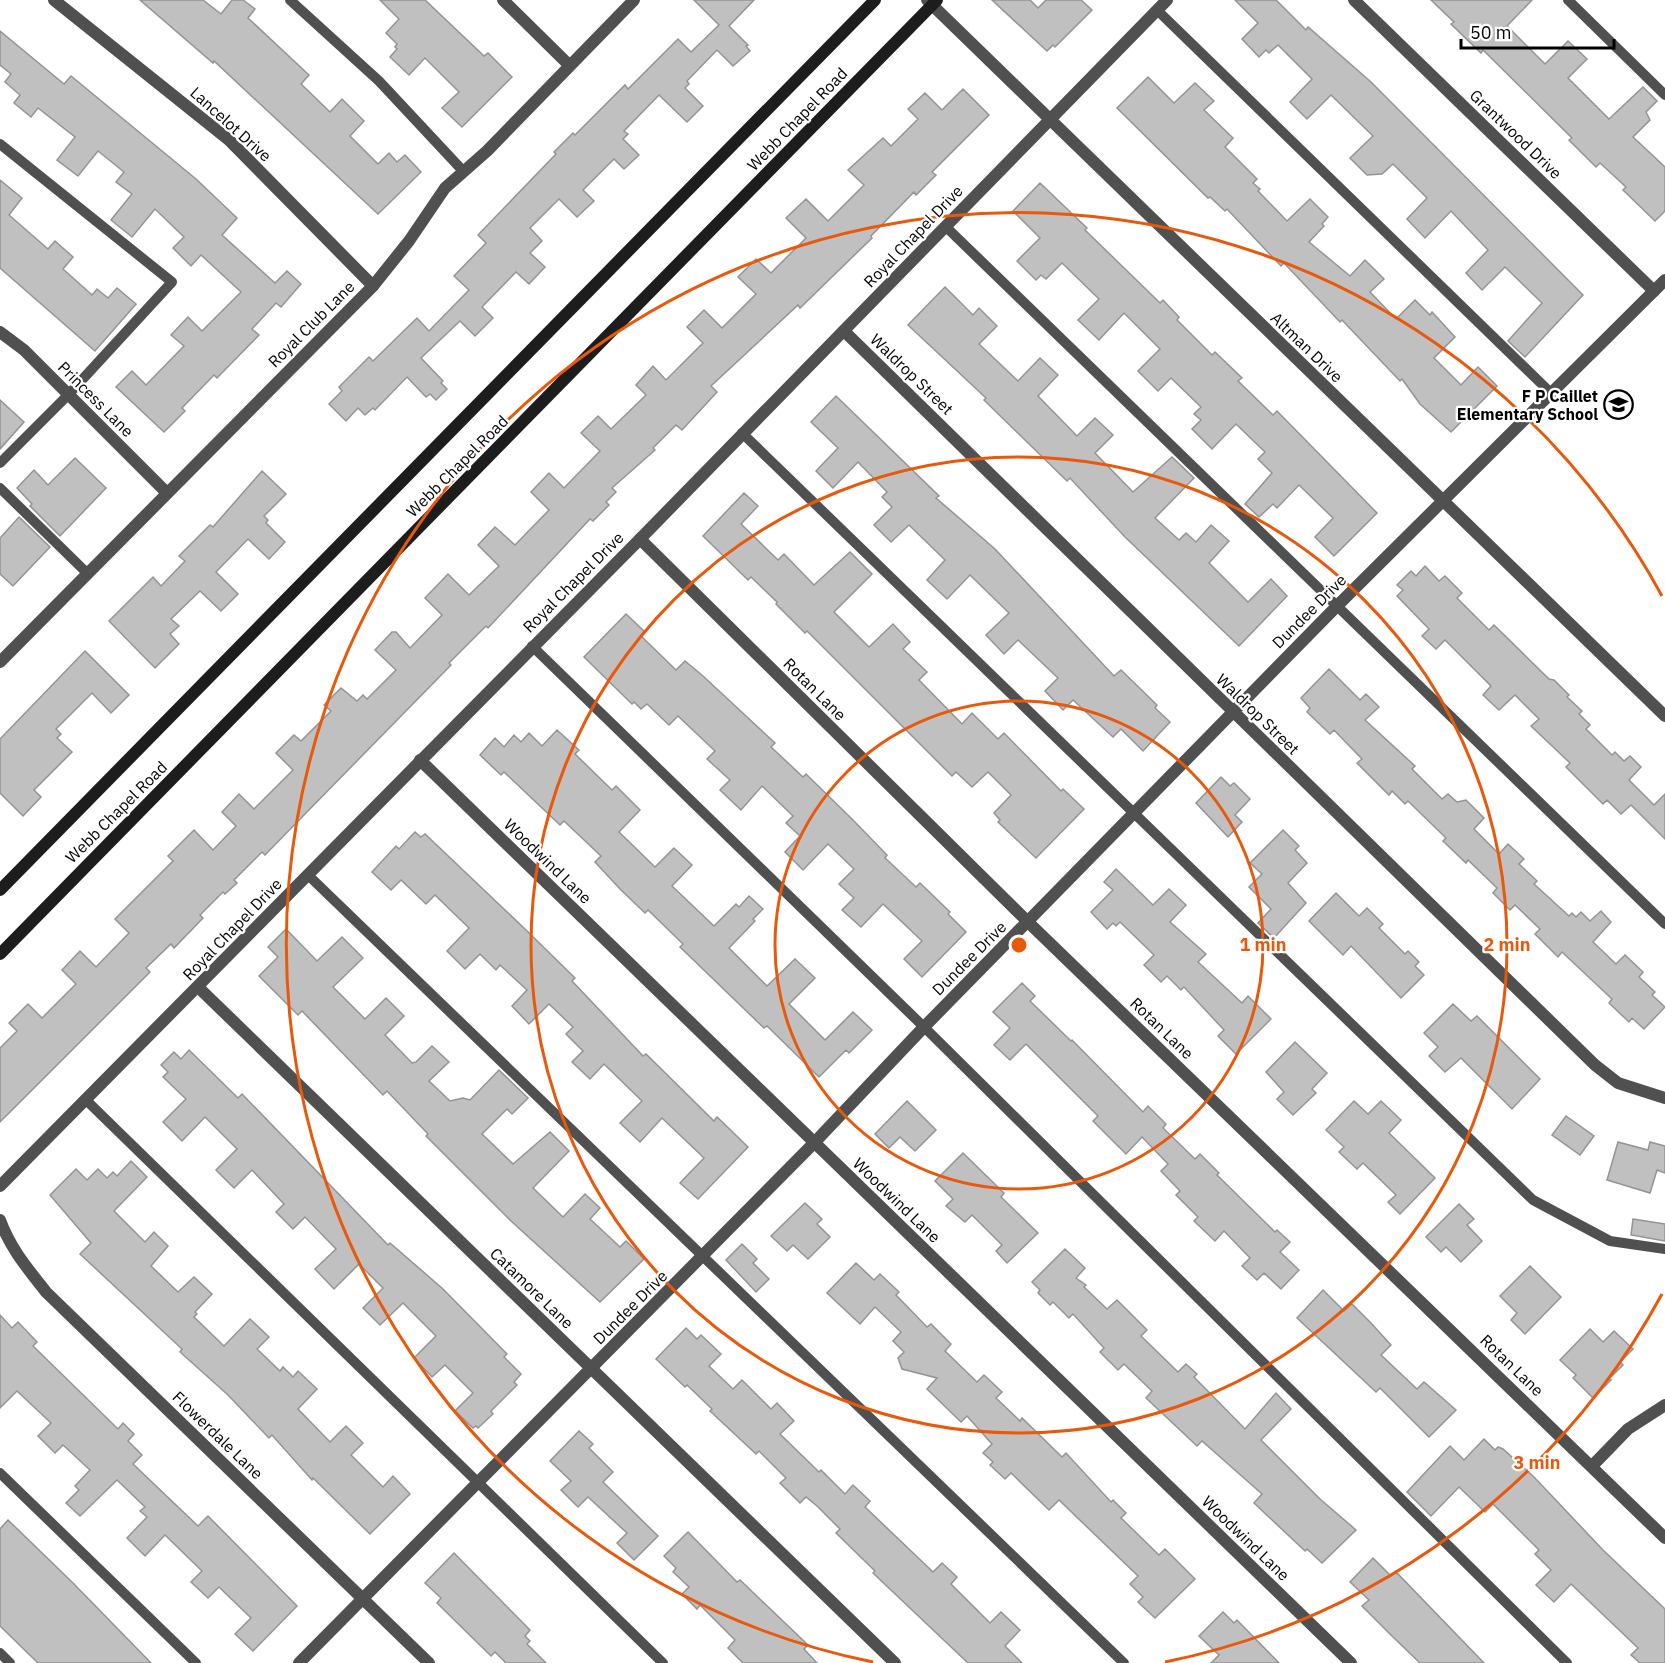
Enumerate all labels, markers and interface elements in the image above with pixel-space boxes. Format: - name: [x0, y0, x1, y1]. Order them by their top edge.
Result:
- scale bar: [1461, 12, 1614, 50]
- text: 50 m: [1470, 21, 1512, 44]
- street label: Webb Chapel Road: [743, 63, 851, 175]
- street label: Lancelot Drive: [186, 82, 276, 166]
- street label: Grantwood Drive: [1466, 85, 1566, 183]
- street label: Royal Chapel Drive: [859, 181, 967, 291]
- street label: Royal Club Lane: [264, 276, 359, 371]
- street label: Altman Drive: [1267, 308, 1347, 387]
- street label: Waldrop Street: [866, 329, 958, 419]
- street label: Princess Lane: [54, 357, 138, 441]
- place label: F P Caillet Elementary School: [1457, 386, 1598, 424]
- school or university icon: F P Caillet Elementary School: [1603, 389, 1635, 421]
- street label: Webb Chapel Road: [402, 411, 512, 521]
- street label: Royal Chapel Drive: [518, 527, 628, 637]
- street label: Dundee Drive: [1268, 570, 1350, 652]
- street label: Rotan Lane: [780, 654, 851, 725]
- street label: Waldrop Street: [1212, 669, 1304, 759]
- street label: Webb Chapel Road: [61, 757, 171, 867]
- street label: Woodwind Lane: [500, 814, 596, 908]
- street label: Royal Chapel Drive: [178, 874, 286, 984]
- street label: Dundee Drive: [928, 917, 1010, 999]
- text: 1 min: [1239, 933, 1287, 956]
- text: 2 min: [1483, 933, 1531, 956]
- centre of rings: [1009, 935, 1029, 955]
- street label: Rotan Lane: [1126, 993, 1198, 1063]
- street label: Woodwind Lane: [849, 1153, 945, 1247]
- street label: Catamore Lane: [486, 1243, 578, 1333]
- street label: Dundee Drive: [589, 1266, 671, 1348]
- street label: Rotan Lane: [1476, 1330, 1548, 1400]
- street label: Flowerdale Lane: [169, 1387, 268, 1483]
- text: 3 min: [1513, 1451, 1561, 1474]
- street label: Woodwind Lane: [1198, 1491, 1294, 1585]

